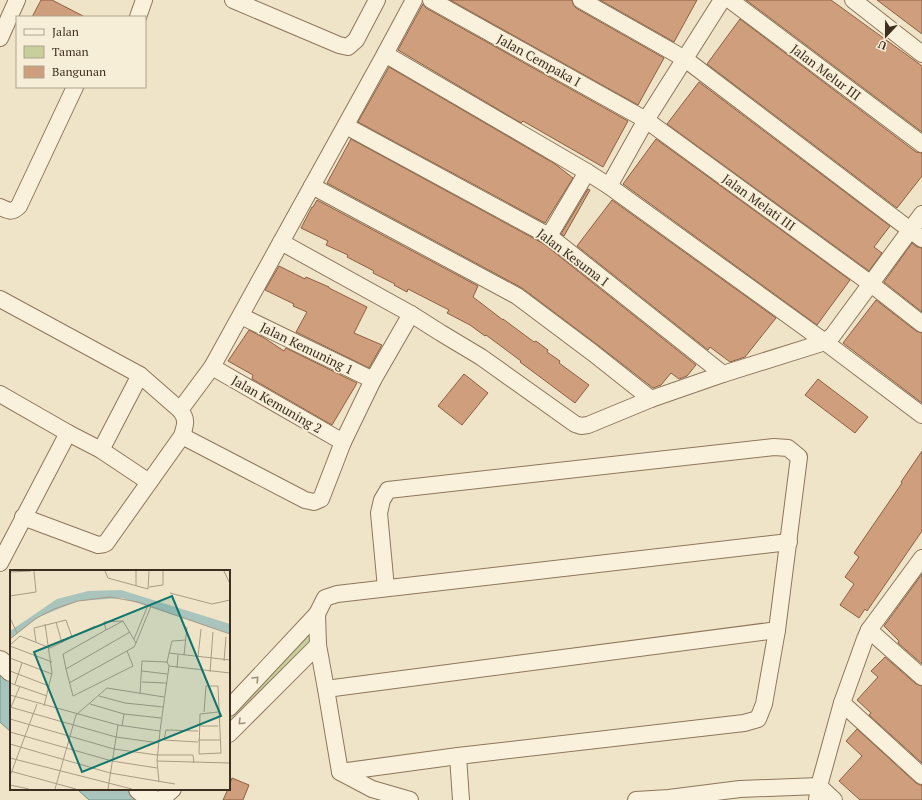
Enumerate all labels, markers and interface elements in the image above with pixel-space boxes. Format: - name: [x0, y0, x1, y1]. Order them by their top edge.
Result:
- legend: [16, 16, 146, 88]
- north arrow: [866, 16, 906, 56]
- text: Jalan: [52, 24, 79, 39]
- street label: Jalan Cempaka I: [494, 30, 584, 90]
- text: U: [876, 37, 889, 53]
- street label: Jalan Melur III: [787, 40, 865, 104]
- text: Taman: [52, 44, 89, 59]
- text: Bangunan: [52, 64, 106, 79]
- street label: Jalan Melati III: [719, 169, 799, 235]
- street label: Jalan Kesuma I: [534, 224, 612, 290]
- street label: Jalan Kemuning 1: [257, 318, 357, 378]
- street label: Jalan Kemuning 2: [228, 371, 326, 437]
- inset map: [10, 570, 230, 790]
- one-way arrow: [251, 676, 259, 684]
- one-way arrow: [238, 717, 246, 725]

